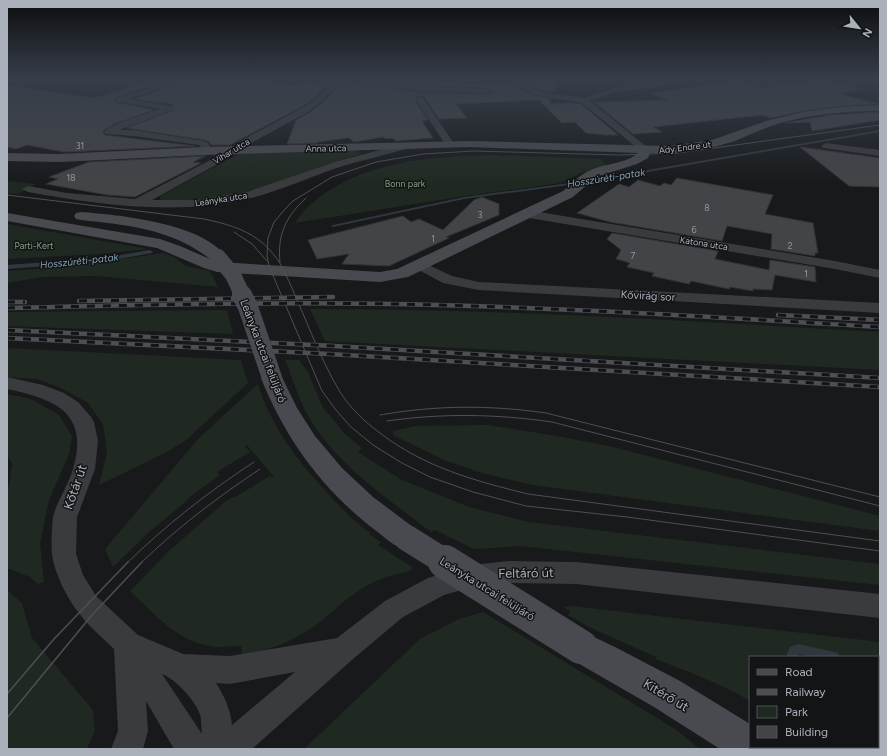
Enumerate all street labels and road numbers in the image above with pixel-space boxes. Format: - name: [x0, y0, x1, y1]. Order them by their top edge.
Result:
- street label: Vihar utca: [211, 136, 252, 166]
- street label: Ady Endre út: [658, 138, 712, 156]
- street label: Anna utca: [306, 142, 347, 154]
- street label: Leányka utca: [194, 189, 248, 209]
- street label: Katona utca: [679, 234, 729, 252]
- street label: Kővirág sor: [620, 288, 676, 304]
- street label: Leányka utcai felüljáró: [237, 298, 289, 404]
- street label: Kőtár út: [60, 462, 90, 511]
- street label: Leányka utcai felüljáró: [437, 554, 537, 624]
- street label: Feltáró út: [498, 565, 554, 581]
- street label: Kitérő út: [641, 676, 691, 714]

